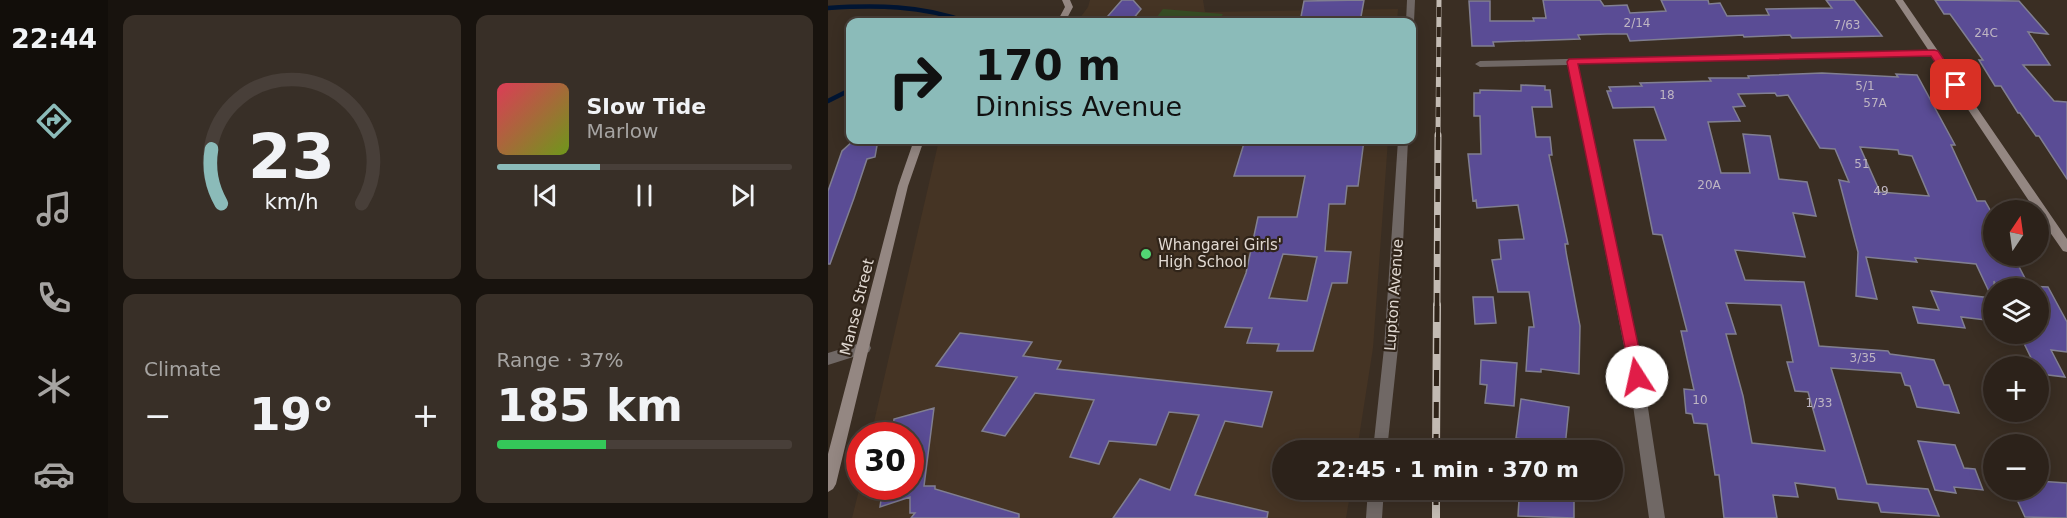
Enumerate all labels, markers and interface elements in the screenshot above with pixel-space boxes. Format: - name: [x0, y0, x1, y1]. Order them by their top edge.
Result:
- house number: 2/14: [1624, 16, 1650, 30]
- house number: 7/63: [1834, 18, 1860, 32]
- text: 22:44: [11, 23, 97, 54]
- house number: 24C: [1974, 26, 1998, 40]
- text: 170 m: [975, 41, 1121, 90]
- icon: right: [876, 42, 954, 120]
- pin: [1930, 59, 1981, 110]
- icon: arrive: [1939, 68, 1972, 101]
- house number: 5/1: [1855, 79, 1875, 93]
- house number: 18: [1659, 88, 1675, 102]
- text: Dinniss Avenue: [975, 91, 1182, 122]
- text: Slow Tide: [587, 94, 706, 119]
- house number: 57A: [1863, 96, 1888, 110]
- icon: directions: [33, 100, 75, 142]
- text: Marlow: [587, 119, 658, 143]
- text: 23: [248, 120, 335, 193]
- house number: 51: [1854, 157, 1870, 171]
- house number: 20A: [1697, 178, 1722, 192]
- icon: previous: [529, 179, 562, 212]
- icon: pause: [628, 179, 661, 212]
- icon: next: [726, 179, 759, 212]
- house number: 49: [1873, 184, 1889, 198]
- icon: music: [33, 188, 75, 230]
- text: km/h: [265, 190, 319, 215]
- north arrow: [1983, 200, 2049, 266]
- map controls: [1983, 200, 2049, 500]
- place label: Whangarei Girls' High School: [1158, 236, 1282, 271]
- street label: Lupton Avenue: [1381, 238, 1407, 352]
- marker: Whangarei Girls' High School: [1139, 247, 1153, 261]
- street label: Manse Street: [836, 257, 878, 357]
- icon: phone: [33, 277, 75, 319]
- button: layers: [1983, 278, 2049, 344]
- position arrow: [1605, 345, 1669, 409]
- text: Range · 37%: [497, 348, 623, 372]
- house number: 3/35: [1850, 351, 1876, 365]
- button: +: [1983, 356, 2049, 422]
- text: Climate: [144, 357, 221, 381]
- icon: climate: [33, 365, 75, 407]
- text: 185 km: [497, 379, 683, 432]
- text: 19°: [249, 388, 334, 441]
- house number: 10: [1692, 393, 1708, 407]
- text: −: [144, 396, 172, 435]
- text: +: [412, 396, 440, 435]
- house number: 1/33: [1806, 396, 1832, 410]
- speed limit sign: 30: [846, 422, 924, 500]
- button: −: [1983, 434, 2049, 500]
- icon: car: [33, 453, 75, 495]
- text: 22:45 · 1 min · 370 m: [1316, 457, 1579, 482]

